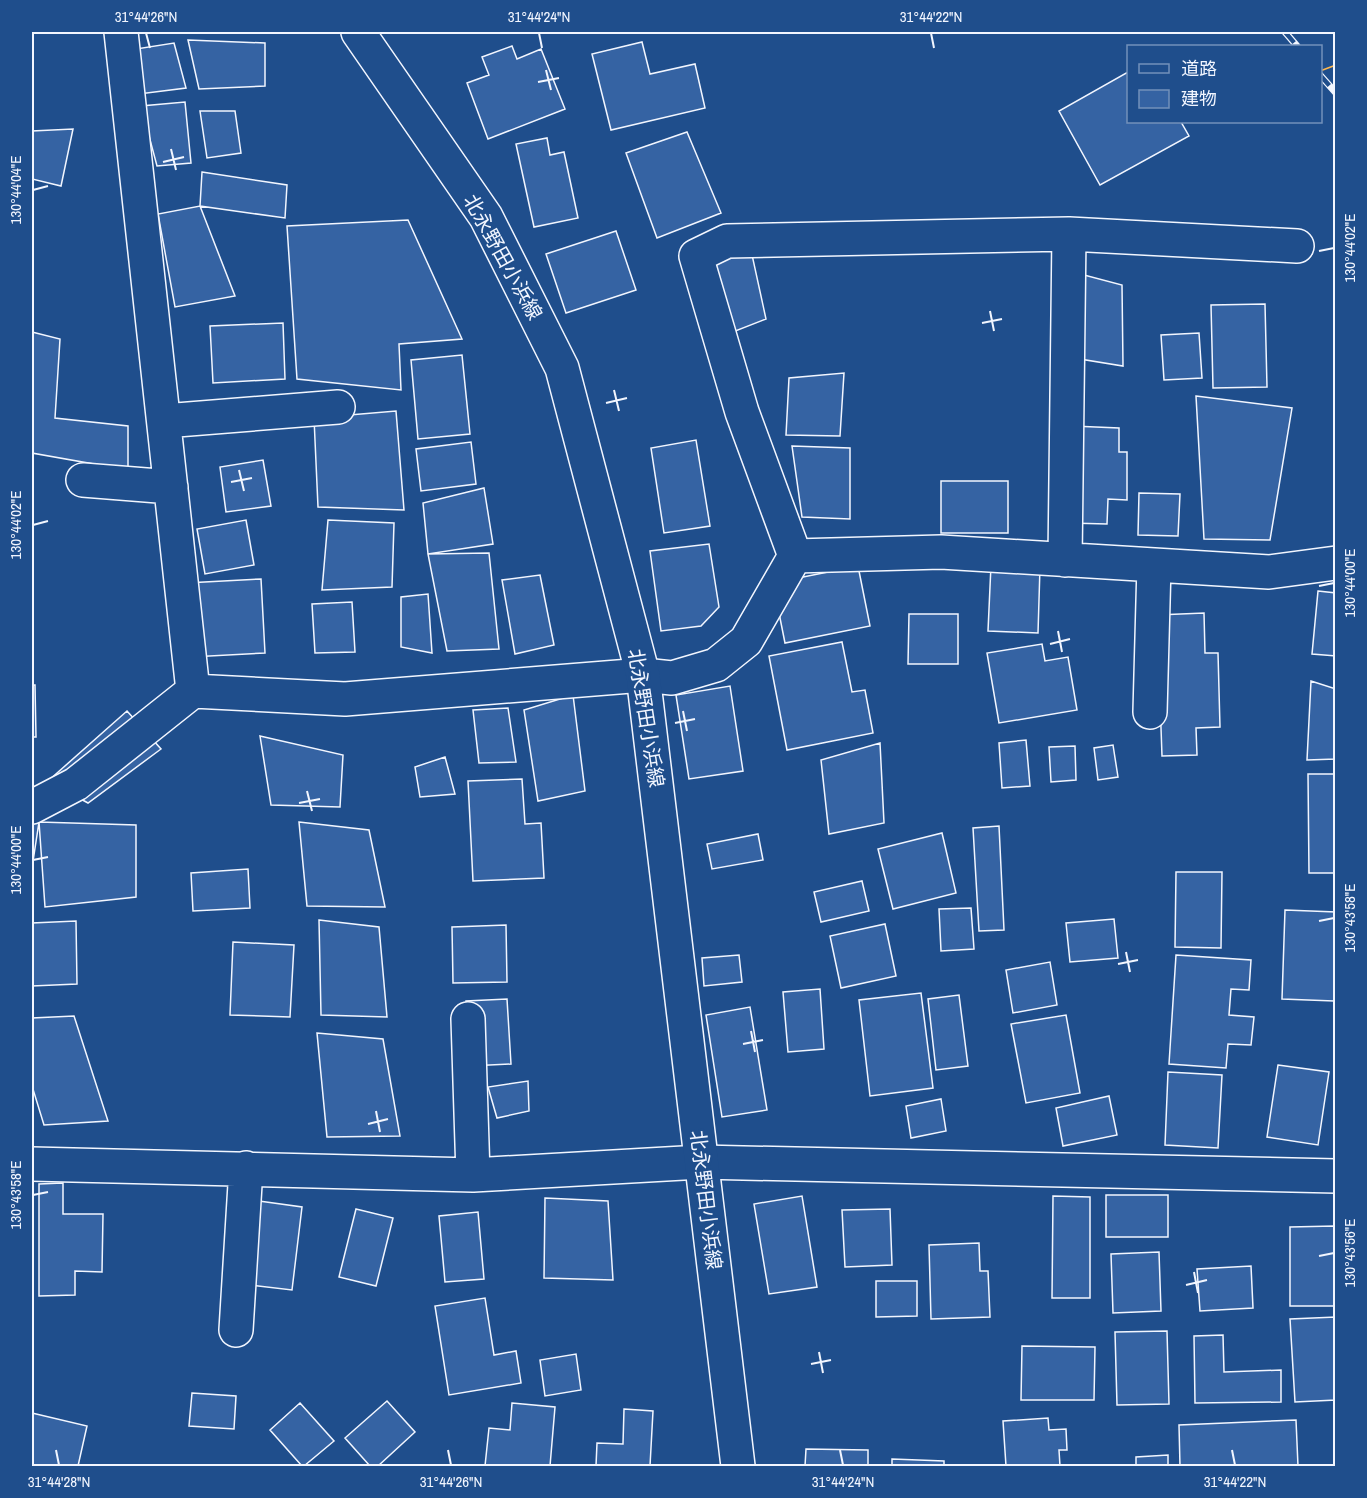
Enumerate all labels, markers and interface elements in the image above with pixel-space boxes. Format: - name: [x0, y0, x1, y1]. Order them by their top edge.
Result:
- text: 31°44'26"N: [115, 6, 177, 27]
- text: 31°44'24"N: [508, 6, 570, 27]
- text: 31°44'22"N: [900, 6, 962, 27]
- legend: [1127, 45, 1322, 123]
- text: 道路: [1181, 56, 1217, 81]
- text: 建物: [1181, 86, 1217, 111]
- text: 130°44'04"E: [5, 156, 26, 224]
- street label: 北永野田小浜線: [458, 189, 549, 325]
- text: 130°44'02"E: [1339, 214, 1360, 282]
- text: 130°44'02"E: [5, 491, 26, 559]
- text: 130°44'00"E: [1339, 549, 1360, 617]
- street label: 北永野田小浜線: [622, 647, 671, 789]
- text: 130°44'00"E: [5, 826, 26, 894]
- text: 130°43'58"E: [1339, 884, 1360, 952]
- street label: 北永野田小浜線: [685, 1129, 728, 1271]
- text: 130°43'58"E: [5, 1161, 26, 1229]
- text: 130°43'56"E: [1339, 1219, 1360, 1287]
- text: 31°44'28"N: [28, 1471, 90, 1492]
- text: 31°44'26"N: [420, 1471, 482, 1492]
- text: 31°44'24"N: [812, 1471, 874, 1492]
- text: 31°44'22"N: [1204, 1471, 1266, 1492]

